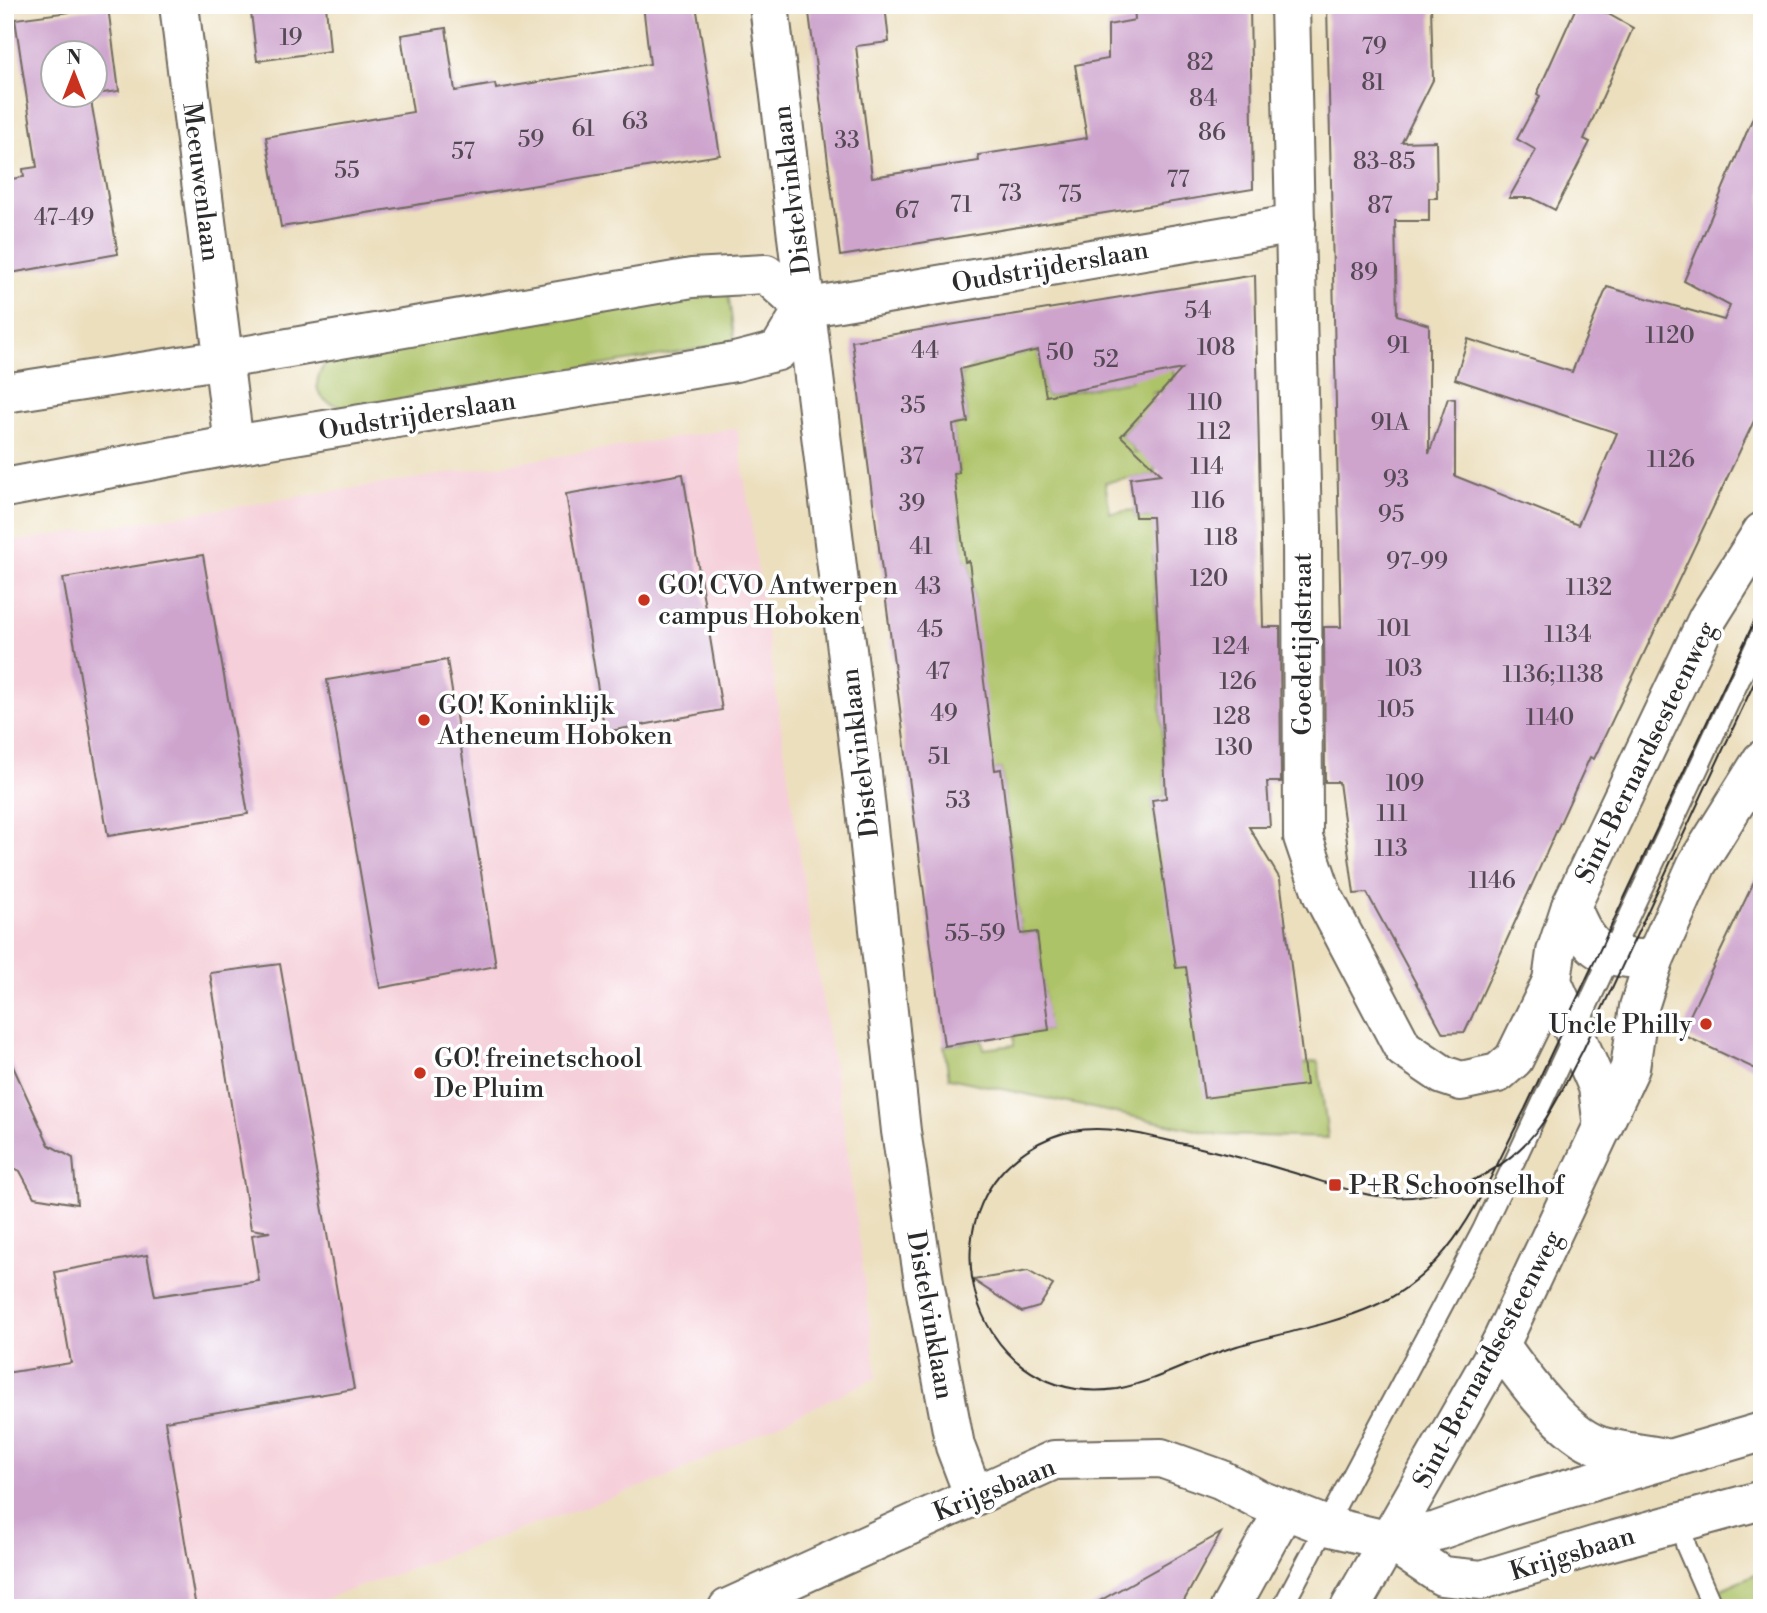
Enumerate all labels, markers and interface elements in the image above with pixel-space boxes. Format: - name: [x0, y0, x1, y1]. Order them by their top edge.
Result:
- house number: 19: [279, 24, 303, 52]
- house number: 79: [1361, 33, 1387, 61]
- north arrow: [38, 38, 108, 108]
- text: N: [66, 46, 82, 70]
- house number: 82: [1186, 49, 1214, 77]
- house number: 81: [1361, 69, 1385, 97]
- house number: 84: [1189, 85, 1217, 113]
- street label: Meeuwenlaan: [175, 101, 227, 263]
- street label: Distelvinklaan: [766, 103, 818, 276]
- house number: 63: [622, 108, 648, 136]
- house number: 61: [571, 115, 595, 143]
- house number: 86: [1198, 119, 1226, 147]
- house number: 59: [518, 126, 544, 154]
- house number: 33: [834, 127, 860, 155]
- house number: 57: [451, 138, 475, 166]
- house number: 83-85: [1353, 148, 1415, 176]
- house number: 55: [334, 157, 360, 185]
- house number: 77: [1166, 166, 1190, 194]
- house number: 73: [998, 180, 1022, 208]
- house number: 75: [1058, 181, 1082, 209]
- house number: 71: [950, 191, 972, 219]
- house number: 87: [1367, 192, 1393, 220]
- house number: 67: [895, 197, 920, 225]
- house number: 47-49: [34, 204, 94, 232]
- street label: Oudstrijderslaan: [949, 234, 1151, 300]
- house number: 89: [1350, 259, 1378, 287]
- house number: 54: [1185, 297, 1211, 325]
- house number: 1120: [1645, 322, 1695, 350]
- house number: 91: [1386, 332, 1410, 360]
- house number: 108: [1197, 334, 1235, 362]
- house number: 44: [911, 337, 939, 365]
- house number: 50: [1046, 339, 1074, 367]
- house number: 52: [1093, 346, 1119, 374]
- street label: Oudstrijderslaan: [316, 385, 518, 447]
- house number: 110: [1187, 389, 1223, 417]
- house number: 35: [900, 392, 926, 420]
- house number: 91A: [1371, 409, 1411, 437]
- house number: 112: [1197, 418, 1231, 446]
- house number: 37: [900, 443, 924, 471]
- house number: 1126: [1647, 446, 1695, 474]
- house number: 114: [1190, 453, 1224, 481]
- house number: 93: [1383, 466, 1409, 494]
- house number: 116: [1191, 487, 1225, 515]
- house number: 39: [899, 490, 925, 518]
- house number: 95: [1378, 501, 1404, 529]
- house number: 118: [1204, 524, 1238, 552]
- house number: 41: [909, 533, 933, 561]
- house number: 97-99: [1386, 548, 1448, 576]
- street label: Goedetijdstraat: [1287, 553, 1319, 735]
- house number: 120: [1190, 565, 1228, 593]
- place label: GO! CVO Antwerpen campus Hoboken: [658, 570, 898, 632]
- house number: 43: [915, 573, 941, 601]
- house number: 1132: [1566, 574, 1612, 602]
- marker: GO! CVO Antwerpen campus Hoboken: [636, 592, 652, 608]
- house number: 101: [1377, 615, 1411, 643]
- house number: 45: [917, 616, 943, 644]
- street label: Sint-Bernardsesteenweg: [1569, 616, 1723, 889]
- house number: 1134: [1544, 621, 1592, 649]
- house number: 124: [1212, 633, 1250, 661]
- house number: 103: [1385, 655, 1423, 683]
- house number: 47: [926, 658, 951, 686]
- house number: 1136;1138: [1503, 661, 1604, 689]
- street label: Distelvinklaan: [834, 666, 886, 839]
- house number: 126: [1219, 668, 1257, 696]
- place label: GO! Koninklijk Atheneum Hoboken: [437, 690, 672, 752]
- house number: 105: [1377, 696, 1415, 724]
- house number: 49: [930, 700, 958, 728]
- house number: 128: [1213, 703, 1251, 731]
- house number: 1140: [1526, 704, 1574, 732]
- marker: GO! Koninklijk Atheneum Hoboken: [416, 712, 432, 728]
- house number: 130: [1215, 734, 1253, 762]
- house number: 51: [928, 743, 950, 771]
- house number: 109: [1386, 770, 1424, 798]
- house number: 53: [945, 787, 971, 815]
- house number: 111: [1376, 800, 1408, 828]
- house number: 113: [1374, 835, 1408, 863]
- house number: 1146: [1468, 867, 1516, 895]
- house number: 55-59: [944, 920, 1006, 948]
- place label: Uncle Philly: [1549, 1009, 1692, 1041]
- marker: Uncle Philly: [1698, 1016, 1714, 1032]
- place label: GO! freinetschool De Pluim: [434, 1043, 642, 1105]
- marker: GO! freinetschool De Pluim: [412, 1065, 428, 1081]
- place label: P+R Schoonselhof: [1349, 1170, 1566, 1202]
- marker: P+R Schoonselhof: [1327, 1177, 1343, 1193]
- street label: Sint-Bernardsesteenweg: [1406, 1225, 1570, 1494]
- street label: Distelvinklaan: [899, 1228, 961, 1402]
- street label: Krijgsbaan: [929, 1451, 1060, 1529]
- street label: Krijgsbaan: [1506, 1520, 1639, 1588]

